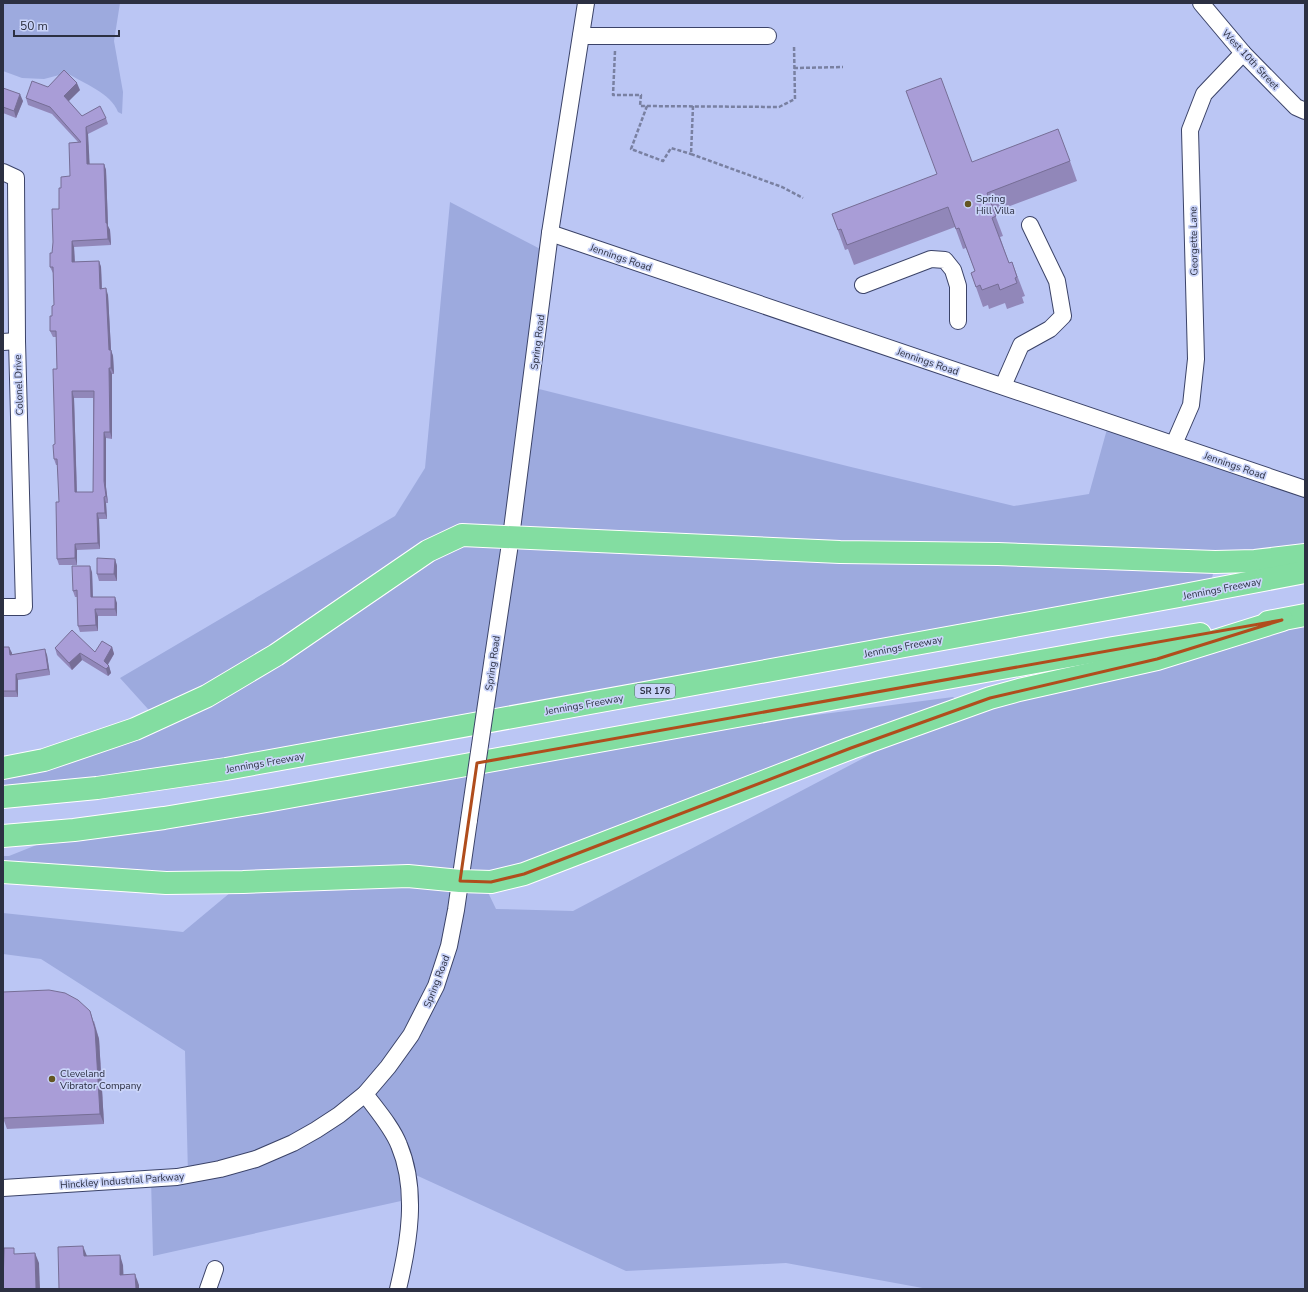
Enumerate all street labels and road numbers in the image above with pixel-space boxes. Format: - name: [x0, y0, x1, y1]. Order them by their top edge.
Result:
- street label: West 10th Street: [1219, 27, 1282, 93]
- street label: Georgette Lane: [1186, 206, 1202, 276]
- street label: Jennings Road: [587, 241, 654, 275]
- street label: Spring Road: [528, 314, 548, 370]
- street label: Jennings Road: [894, 345, 961, 379]
- street label: Colonel Drive: [11, 354, 27, 416]
- street label: Jennings Road: [1201, 449, 1268, 483]
- street label: Jennings Freeway: [1181, 574, 1263, 604]
- street label: Jennings Freeway: [862, 632, 944, 662]
- street label: Spring Road: [482, 635, 504, 691]
- road number: SR 176: [635, 684, 675, 698]
- street label: Jennings Freeway: [543, 691, 625, 719]
- street label: Jennings Freeway: [224, 749, 306, 777]
- street label: Spring Road: [420, 953, 453, 1010]
- street label: Hinckley Industrial Parkway: [60, 1170, 185, 1192]

